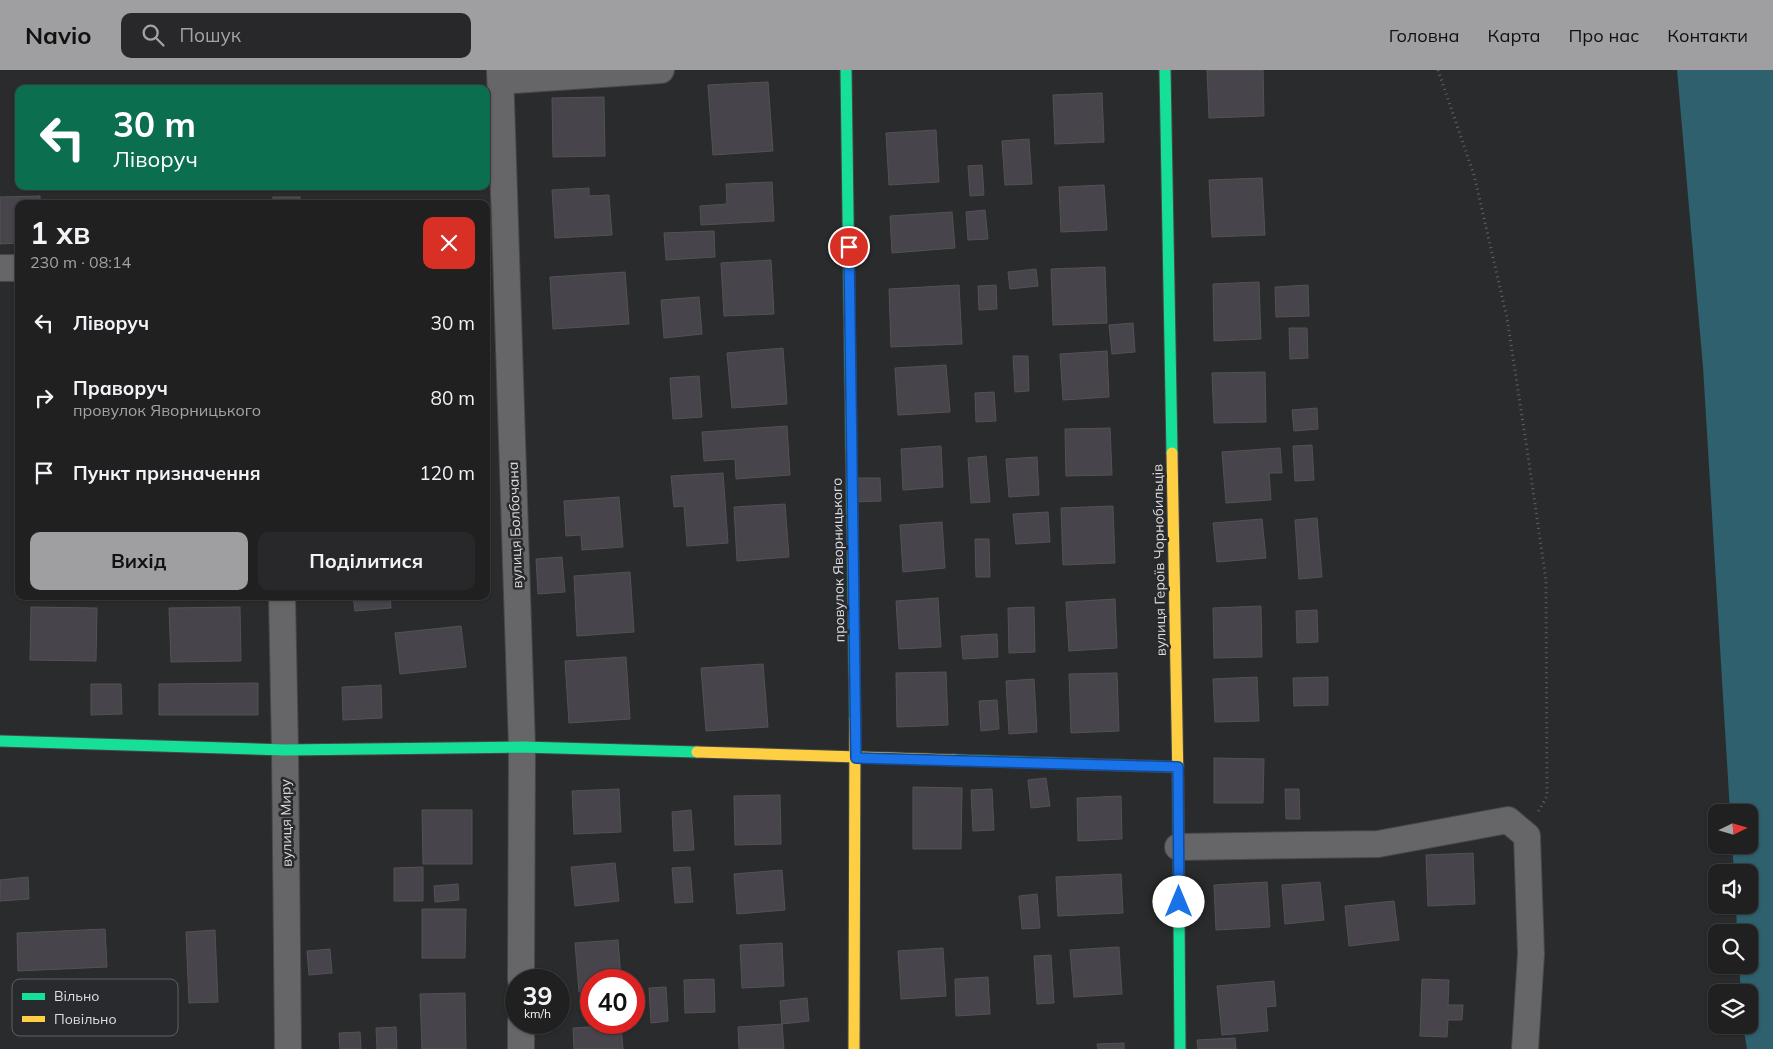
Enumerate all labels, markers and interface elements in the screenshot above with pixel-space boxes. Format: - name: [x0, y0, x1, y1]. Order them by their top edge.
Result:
- search box: [121, 13, 471, 58]
- text: Navio: [25, 20, 91, 50]
- icon: search: [139, 21, 167, 49]
- text: Пошук: [179, 23, 241, 47]
- text: Головна: [1389, 24, 1460, 47]
- text: Карта: [1488, 24, 1541, 47]
- text: Про нас: [1569, 24, 1639, 47]
- text: Контакти: [1667, 24, 1748, 47]
- text: 30 m: [113, 102, 196, 146]
- icon: left: [30, 105, 95, 170]
- text: Ліворуч: [113, 145, 198, 173]
- text: 1 хв: [30, 214, 90, 252]
- button: close: [423, 217, 475, 269]
- pin: [828, 226, 870, 268]
- icon: arrive: [835, 233, 863, 261]
- text: 230 m · 08:14: [30, 252, 131, 272]
- icon: left: [30, 309, 58, 337]
- text: Ліворуч: [73, 311, 149, 335]
- text: 30 m: [431, 311, 475, 335]
- text: Праворуч: [73, 376, 168, 400]
- icon: right: [30, 384, 58, 412]
- text: 80 m: [431, 386, 475, 410]
- text: провулок Яворницького: [73, 400, 261, 420]
- icon: arrive: [30, 459, 58, 487]
- text: Пункт призначення: [73, 461, 261, 485]
- text: 120 m: [419, 461, 475, 485]
- street label: вулиця Болбочана: [504, 461, 526, 589]
- street label: вулиця Героїв Чорнобильців: [1148, 464, 1170, 656]
- street label: провулок Яворницького: [828, 478, 848, 642]
- button: Вихід: [30, 532, 248, 590]
- button: Поділитися: [258, 532, 475, 590]
- street label: вулиця Миру: [276, 779, 296, 867]
- north arrow: [1708, 804, 1758, 854]
- map controls: [1708, 804, 1758, 1034]
- button: sound: [1708, 864, 1758, 914]
- position arrow: [1152, 875, 1204, 927]
- button: search: [1708, 924, 1758, 974]
- speed limit sign: 40: [580, 969, 645, 1034]
- legend: [12, 979, 178, 1036]
- text: 39: [522, 980, 553, 1011]
- button: layers: [1708, 984, 1758, 1034]
- text: Вільно: [54, 987, 99, 1005]
- text: km/h: [524, 1006, 551, 1021]
- text: Повільно: [54, 1010, 117, 1028]

